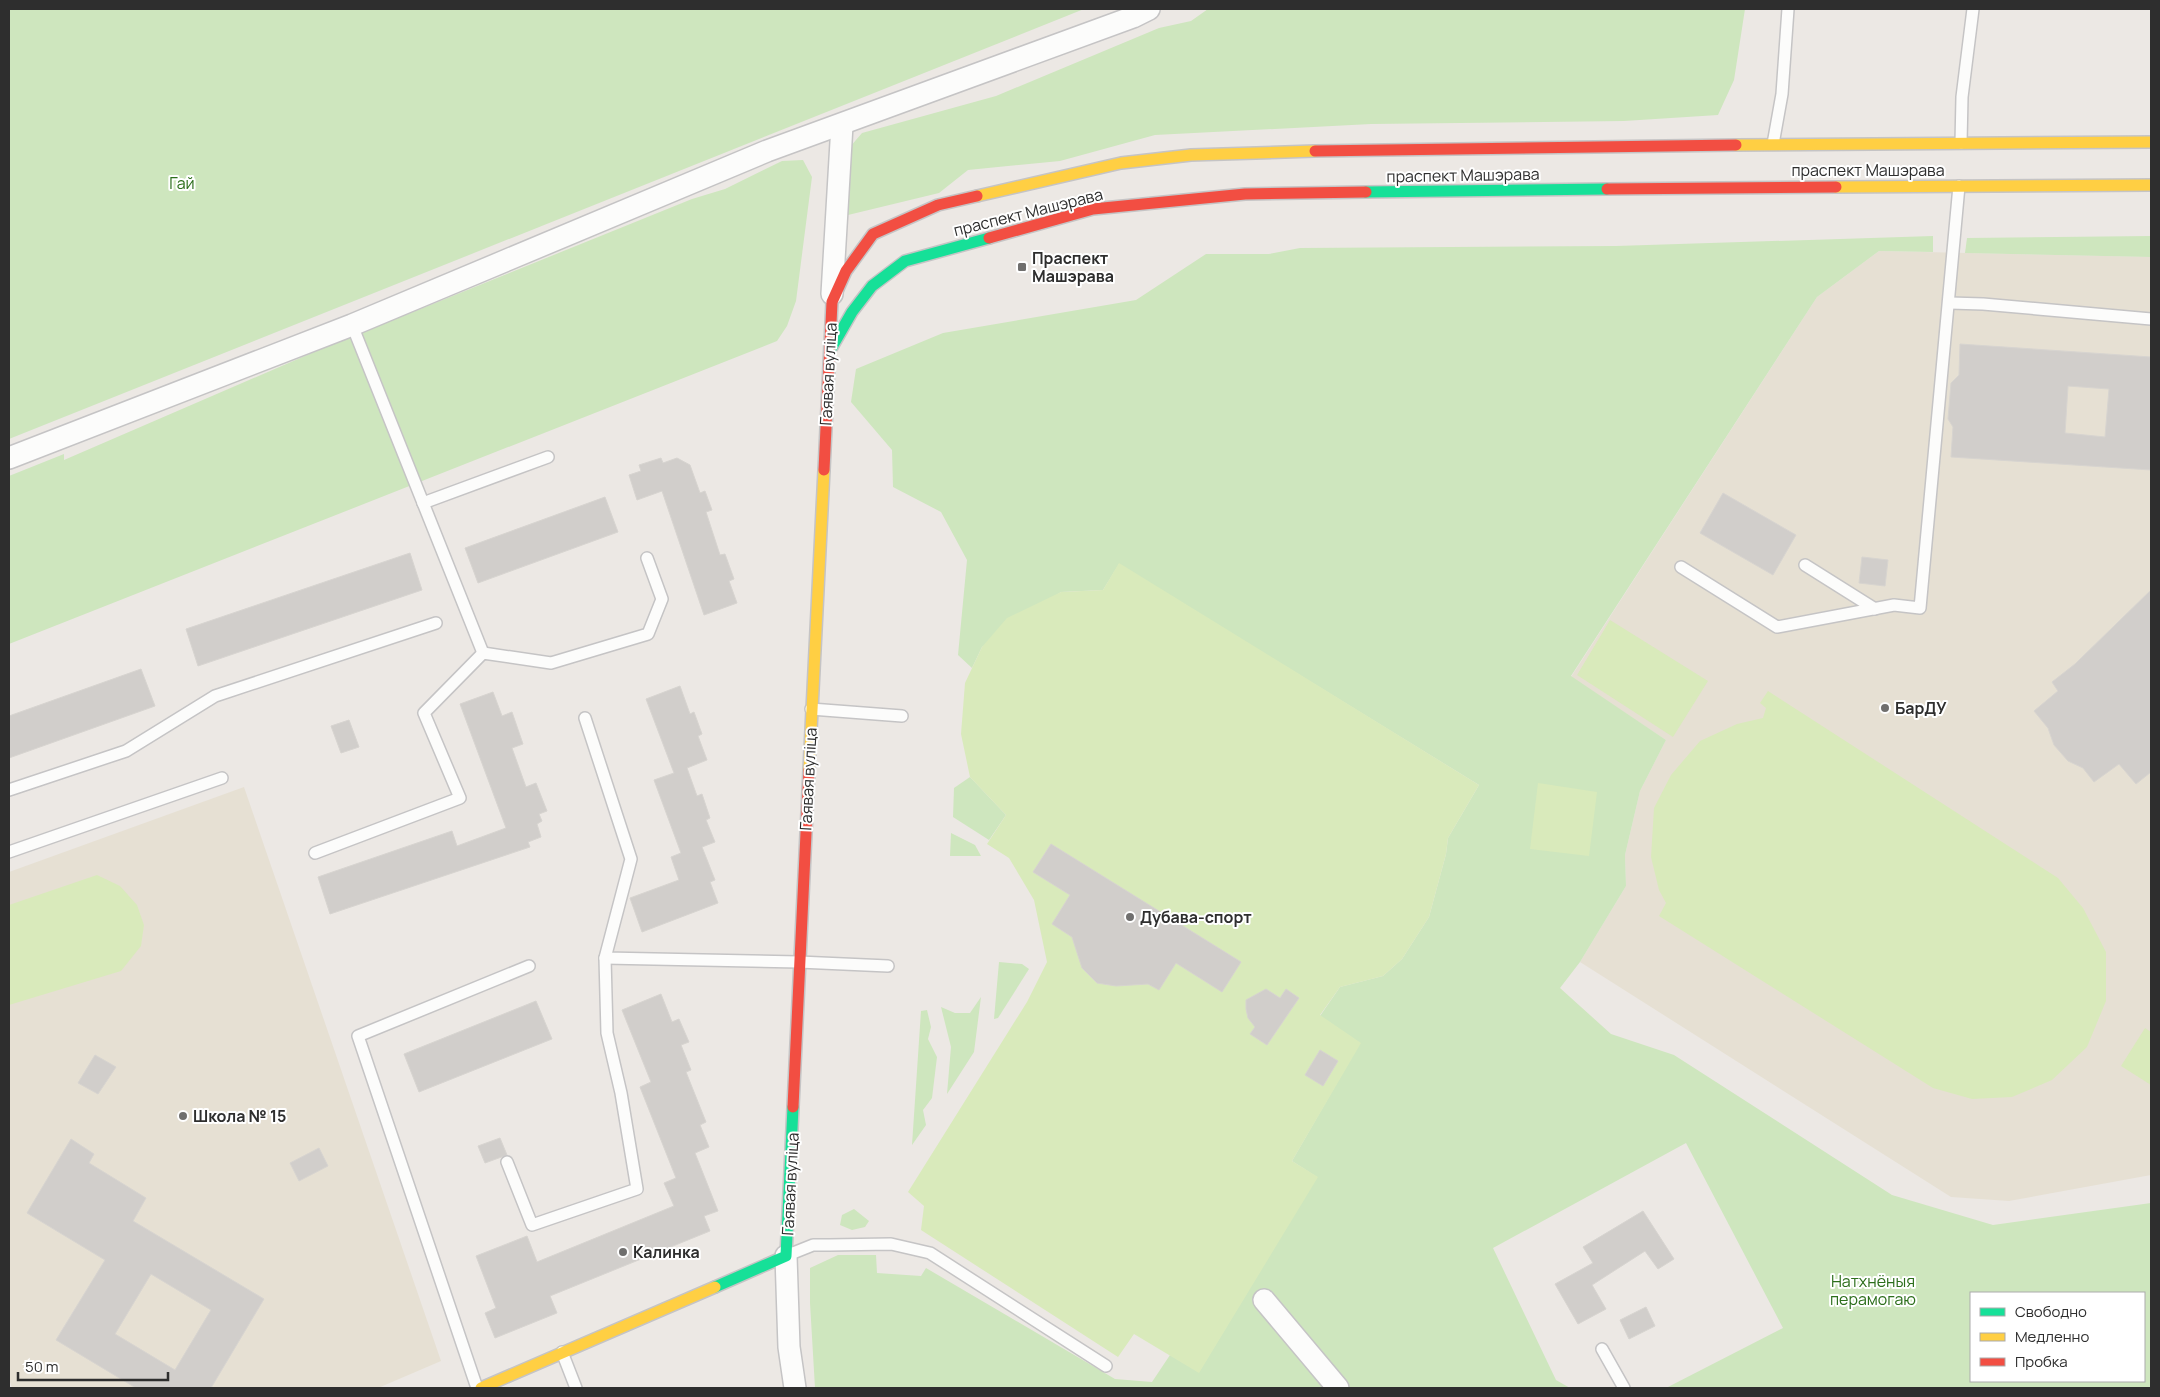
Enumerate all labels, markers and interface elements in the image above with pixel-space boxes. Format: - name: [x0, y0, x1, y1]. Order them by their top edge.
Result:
- street label: праспект Машэрава: [1791, 159, 1945, 181]
- street label: праспект Машэрава: [1386, 163, 1540, 187]
- park label: Гай: [169, 172, 195, 194]
- street label: праспект Машэрава: [951, 183, 1105, 241]
- place label: Праспект Машэрава: [1032, 247, 1114, 287]
- marker: Праспект Машэрава: [1016, 261, 1028, 273]
- street label: Гаявая вуліца: [814, 322, 842, 426]
- place label: БарДУ: [1895, 697, 1947, 719]
- marker: БарДУ: [1879, 702, 1891, 714]
- street label: Гаявая вуліца: [794, 727, 822, 831]
- place label: Дубава-спорт: [1140, 906, 1252, 928]
- marker: Дубава-спорт: [1124, 911, 1136, 923]
- place label: Школа № 15: [193, 1105, 286, 1127]
- marker: Школа № 15: [177, 1110, 189, 1122]
- street label: Гаявая вуліца: [776, 1132, 804, 1236]
- place label: Калинка: [633, 1241, 700, 1263]
- marker: Калинка: [617, 1246, 629, 1258]
- park label: Натхнёныя перамогаю: [1830, 1270, 1916, 1310]
- legend: [1970, 1292, 2145, 1382]
- text: Свободно: [2015, 1301, 2087, 1322]
- text: Медленно: [2015, 1326, 2089, 1347]
- scale bar: [18, 1350, 168, 1382]
- text: Пробка: [2015, 1351, 2068, 1372]
- text: 50 m: [25, 1356, 59, 1377]

